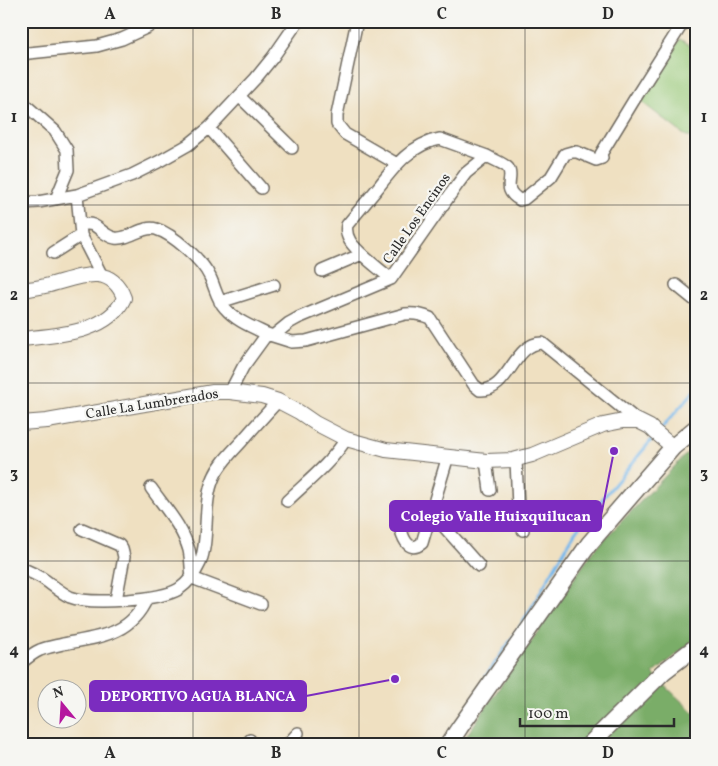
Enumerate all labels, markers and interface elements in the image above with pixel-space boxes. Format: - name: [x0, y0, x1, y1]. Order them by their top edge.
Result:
- text: A: [104, 4, 116, 26]
- text: B: [271, 4, 282, 26]
- text: C: [437, 4, 447, 26]
- text: D: [602, 4, 614, 26]
- text: 1: [11, 107, 17, 129]
- text: 1: [701, 107, 707, 129]
- street label: Calle Los Encinos: [379, 170, 456, 268]
- text: 2: [10, 285, 18, 307]
- text: 2: [700, 285, 708, 307]
- street label: Calle La Lumbrerados: [85, 385, 220, 424]
- text: 3: [10, 463, 18, 485]
- text: 3: [700, 463, 708, 485]
- callout: Colegio Valle Huixquilucan: [390, 501, 601, 531]
- text: Colegio Valle Huixquilucan: [401, 507, 591, 528]
- text: 4: [9, 640, 19, 662]
- text: 4: [699, 640, 709, 662]
- north arrow: [38, 678, 88, 728]
- callout: DEPORTIVO AGUA BLANCA: [90, 681, 306, 711]
- text: N: [51, 682, 66, 704]
- text: DEPORTIVO AGUA BLANCA: [100, 687, 296, 708]
- scale bar: [520, 696, 674, 728]
- text: 100 m: [528, 704, 568, 725]
- text: A: [104, 743, 116, 765]
- text: B: [271, 743, 282, 765]
- text: C: [437, 743, 447, 765]
- text: D: [602, 743, 614, 765]

